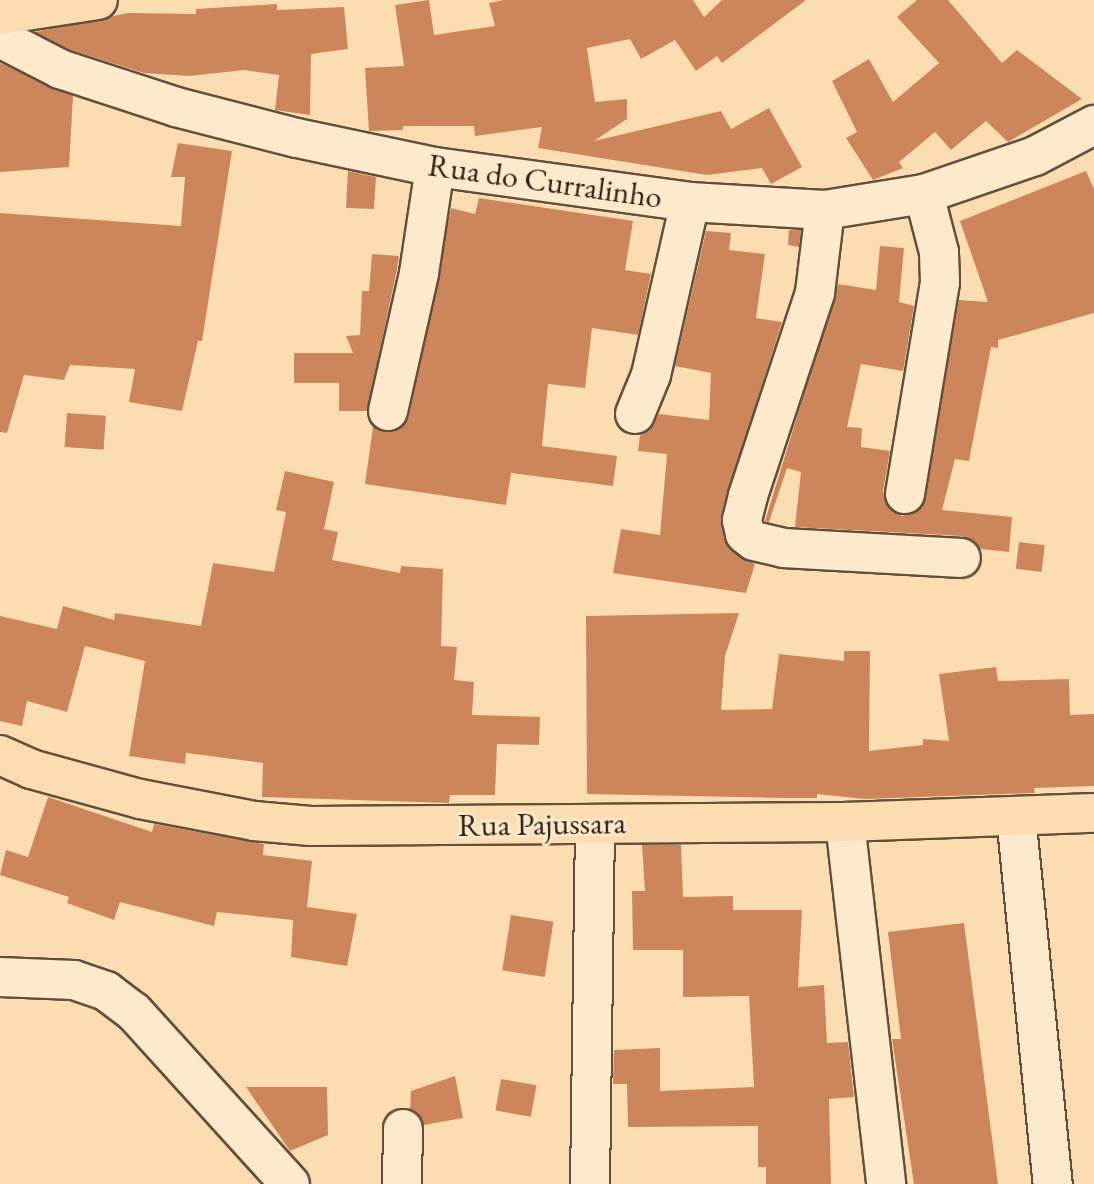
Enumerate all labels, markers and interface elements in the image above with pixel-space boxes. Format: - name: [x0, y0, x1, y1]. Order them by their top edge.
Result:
- street label: Rua do Curralinho: [426, 146, 664, 216]
- street label: Rua Pajussara: [458, 803, 626, 845]

